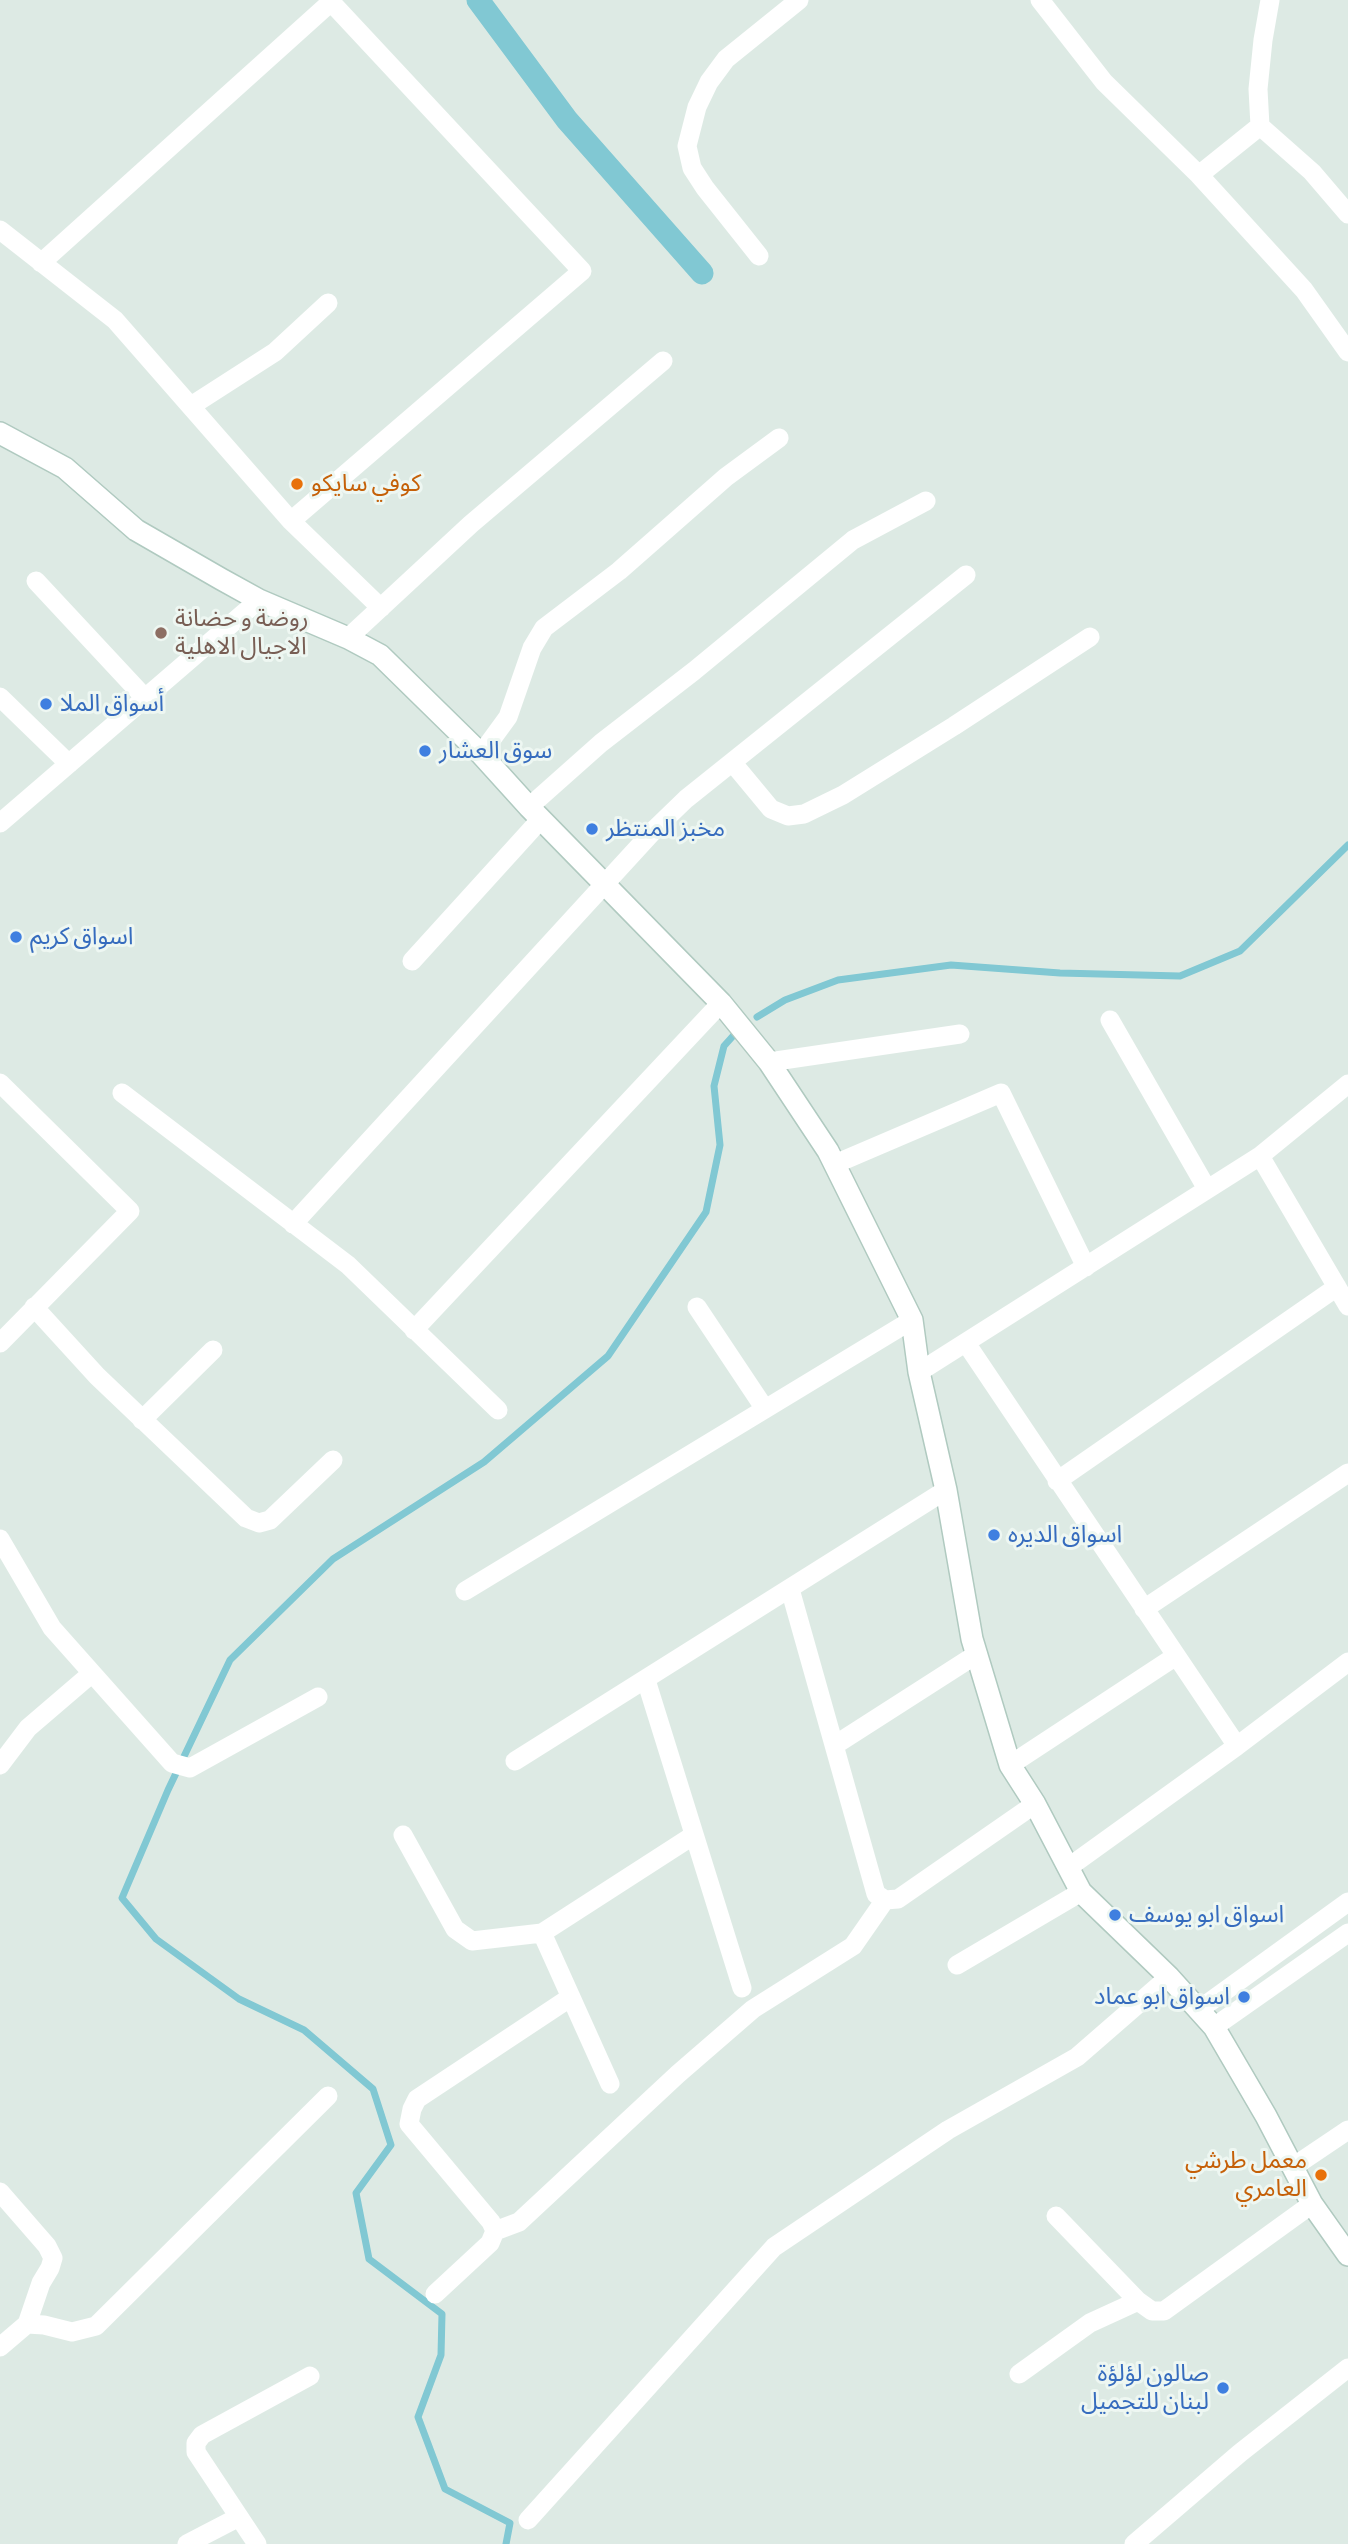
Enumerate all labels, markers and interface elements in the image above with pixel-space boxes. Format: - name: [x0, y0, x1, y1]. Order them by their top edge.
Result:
- place label: كوفي سايكو: [311, 470, 421, 498]
- marker: كوفي سايكو: [289, 476, 305, 492]
- place label: روضة و حضانة الاجيال الاهلية: [175, 605, 309, 661]
- marker: روضة و حضانة الاجيال الاهلية: [153, 625, 169, 641]
- place label: أسواق الملا: [60, 690, 164, 718]
- marker: أسواق الملا: [38, 696, 54, 712]
- place label: سوق العشار: [439, 737, 552, 765]
- marker: سوق العشار: [417, 743, 433, 759]
- place label: مخبز المنتظر: [606, 815, 725, 843]
- marker: مخبز المنتظر: [584, 821, 600, 837]
- place label: اسواق كريم: [30, 923, 133, 951]
- marker: اسواق كريم: [8, 929, 24, 945]
- place label: اسواق الديره: [1008, 1521, 1122, 1549]
- marker: اسواق الديره: [986, 1527, 1002, 1543]
- place label: اسواق ابو يوسف: [1129, 1901, 1284, 1929]
- marker: اسواق ابو يوسف: [1107, 1907, 1123, 1923]
- place label: اسواق ابو عماد: [1094, 1983, 1230, 2011]
- marker: اسواق ابو عماد: [1236, 1989, 1252, 2005]
- place label: معمل طرشي العامري: [1185, 2147, 1307, 2203]
- marker: معمل طرشي العامري: [1313, 2167, 1329, 2183]
- place label: صالون لؤلؤة لبنان للتجميل: [1081, 2360, 1209, 2416]
- marker: صالون لؤلؤة لبنان للتجميل: [1215, 2380, 1231, 2396]

